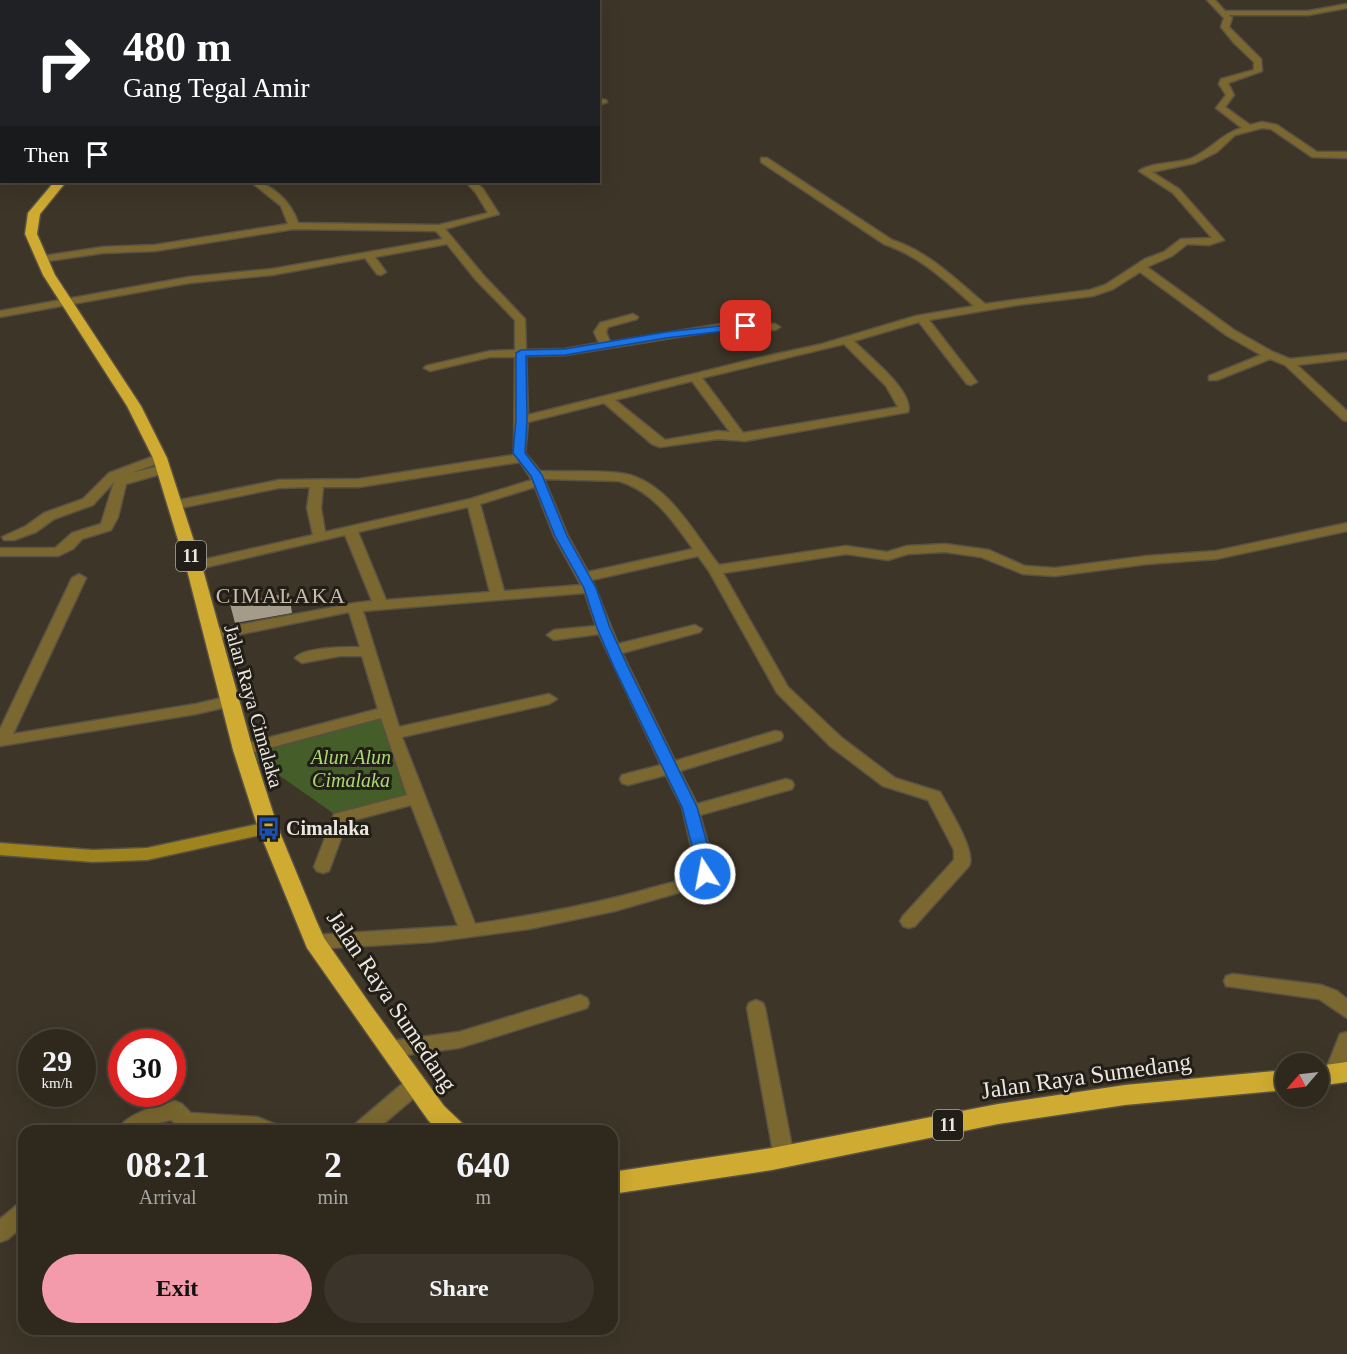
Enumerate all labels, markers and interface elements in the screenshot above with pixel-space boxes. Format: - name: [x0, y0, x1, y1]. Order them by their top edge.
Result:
- icon: right: [24, 24, 102, 102]
- text: 480 m: [123, 24, 232, 70]
- text: Gang Tegal Amir: [123, 73, 310, 103]
- icon: arrive: [81, 138, 114, 171]
- text: Then: [24, 142, 69, 167]
- pin: [720, 300, 771, 351]
- icon: arrive: [729, 309, 762, 342]
- road number: 11: [176, 541, 206, 571]
- district label: CIMALAKA: [216, 583, 346, 608]
- street label: Jalan Raya Cimalaka: [219, 622, 288, 791]
- park label: Alun Alun Cimalaka: [309, 746, 391, 791]
- bus stop icon: Cimalaka: [255, 815, 281, 841]
- place label: Cimalaka: [286, 817, 369, 839]
- position arrow: [673, 842, 737, 906]
- street label: Jalan Raya Sumedang: [322, 906, 462, 1096]
- speed limit sign: 30: [108, 1029, 186, 1107]
- text: 29: [42, 1044, 72, 1077]
- street label: Jalan Raya Sumedang: [979, 1048, 1193, 1104]
- north arrow: [1275, 1053, 1329, 1107]
- map controls: [1275, 1053, 1329, 1107]
- text: km/h: [42, 1075, 72, 1091]
- road number: 11: [933, 1110, 963, 1140]
- text: 08:21: [126, 1145, 210, 1185]
- text: 2: [324, 1145, 342, 1185]
- text: 640: [456, 1145, 510, 1185]
- text: Arrival: [139, 1186, 197, 1208]
- text: min: [317, 1186, 349, 1208]
- text: m: [476, 1186, 491, 1208]
- button: Exit: [42, 1254, 312, 1323]
- button: Share: [324, 1254, 594, 1323]

